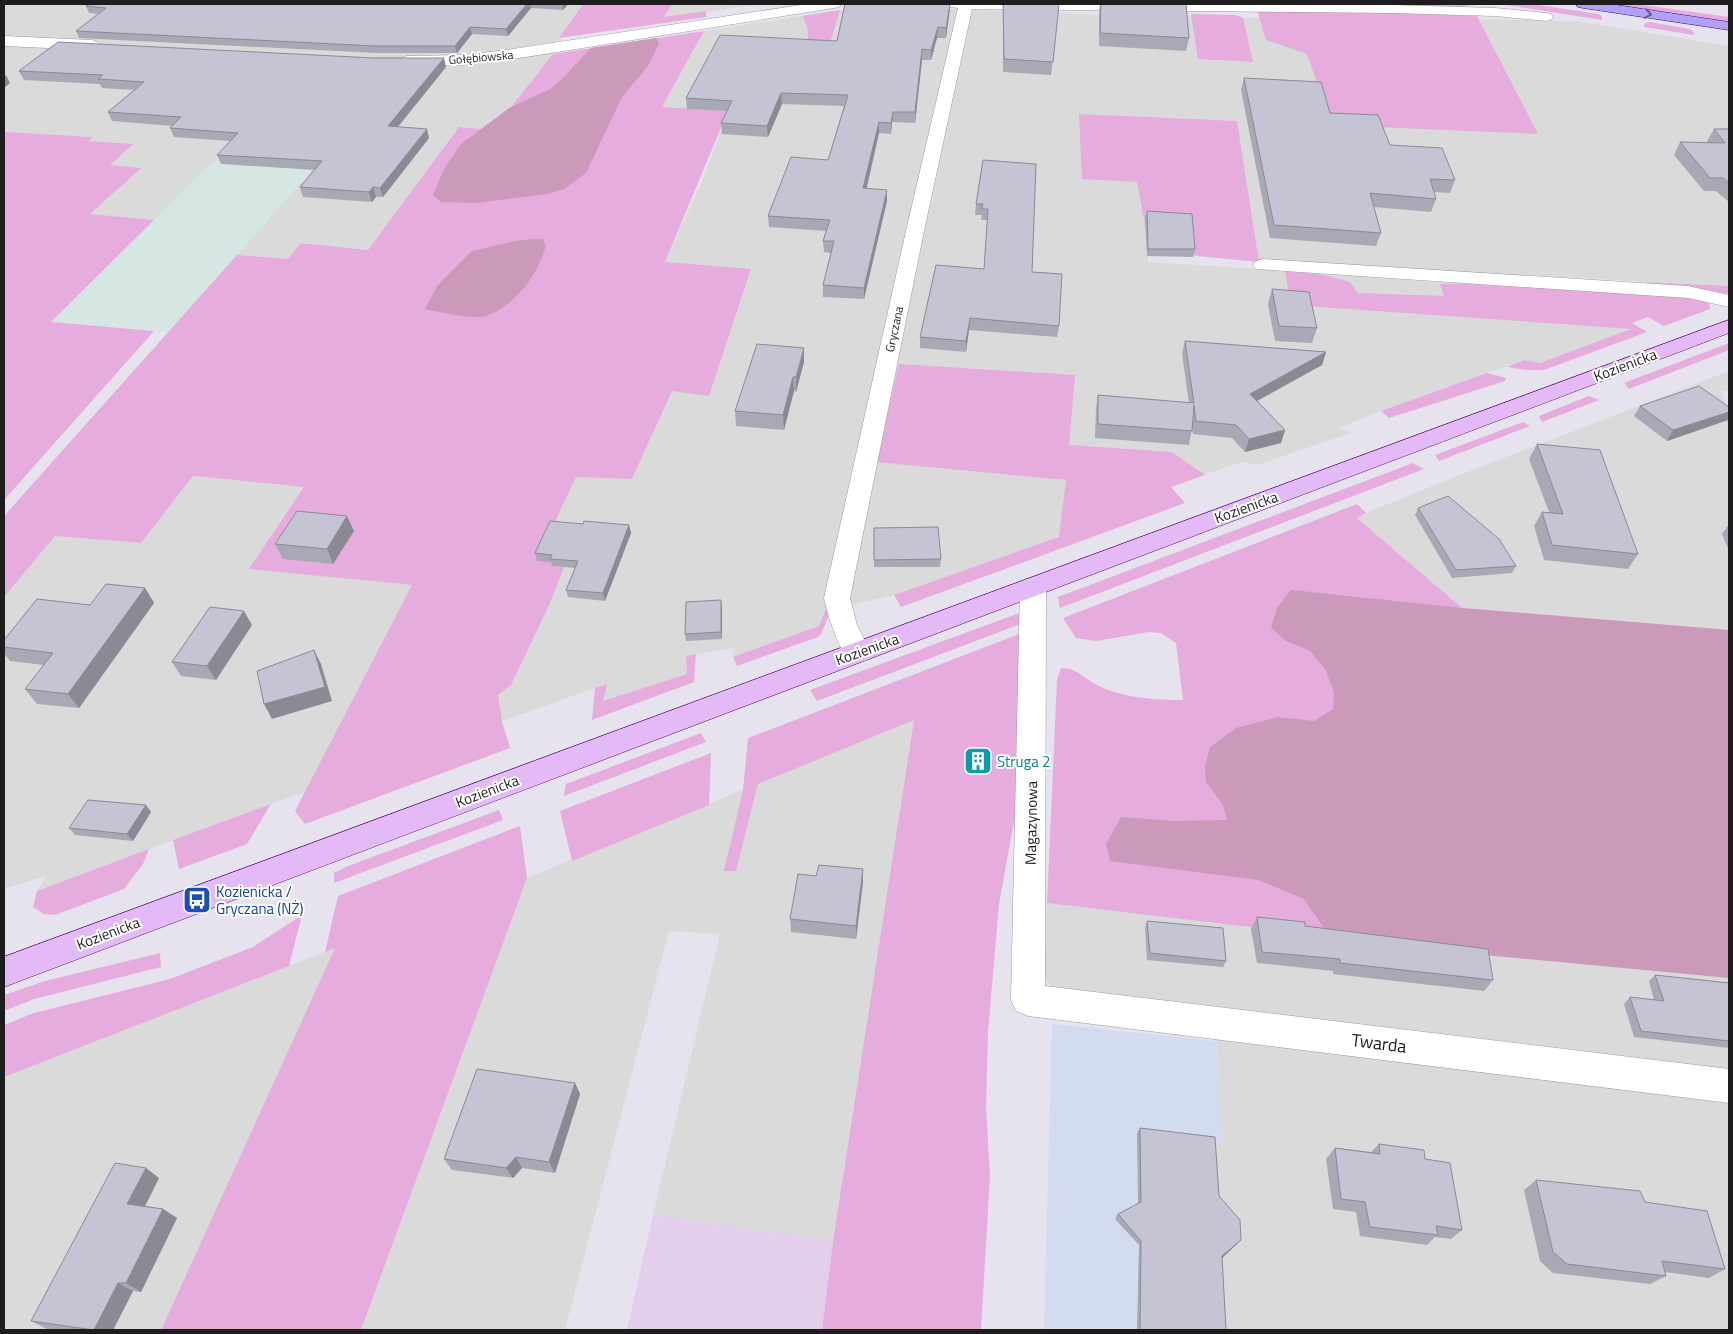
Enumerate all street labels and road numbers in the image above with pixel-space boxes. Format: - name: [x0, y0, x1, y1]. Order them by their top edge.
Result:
- street label: Gołębiowska: [448, 45, 514, 69]
- street label: Gryczana: [880, 304, 908, 354]
- street label: Kozienicka: [1590, 342, 1661, 388]
- street label: Kozienicka: [1211, 485, 1282, 529]
- street label: Kozienicka: [832, 627, 903, 671]
- street label: Kozienicka: [452, 768, 523, 814]
- street label: Magazynowa: [1019, 780, 1043, 865]
- street label: Kozienicka: [73, 910, 144, 956]
- street label: Twarda: [1350, 1026, 1408, 1060]

